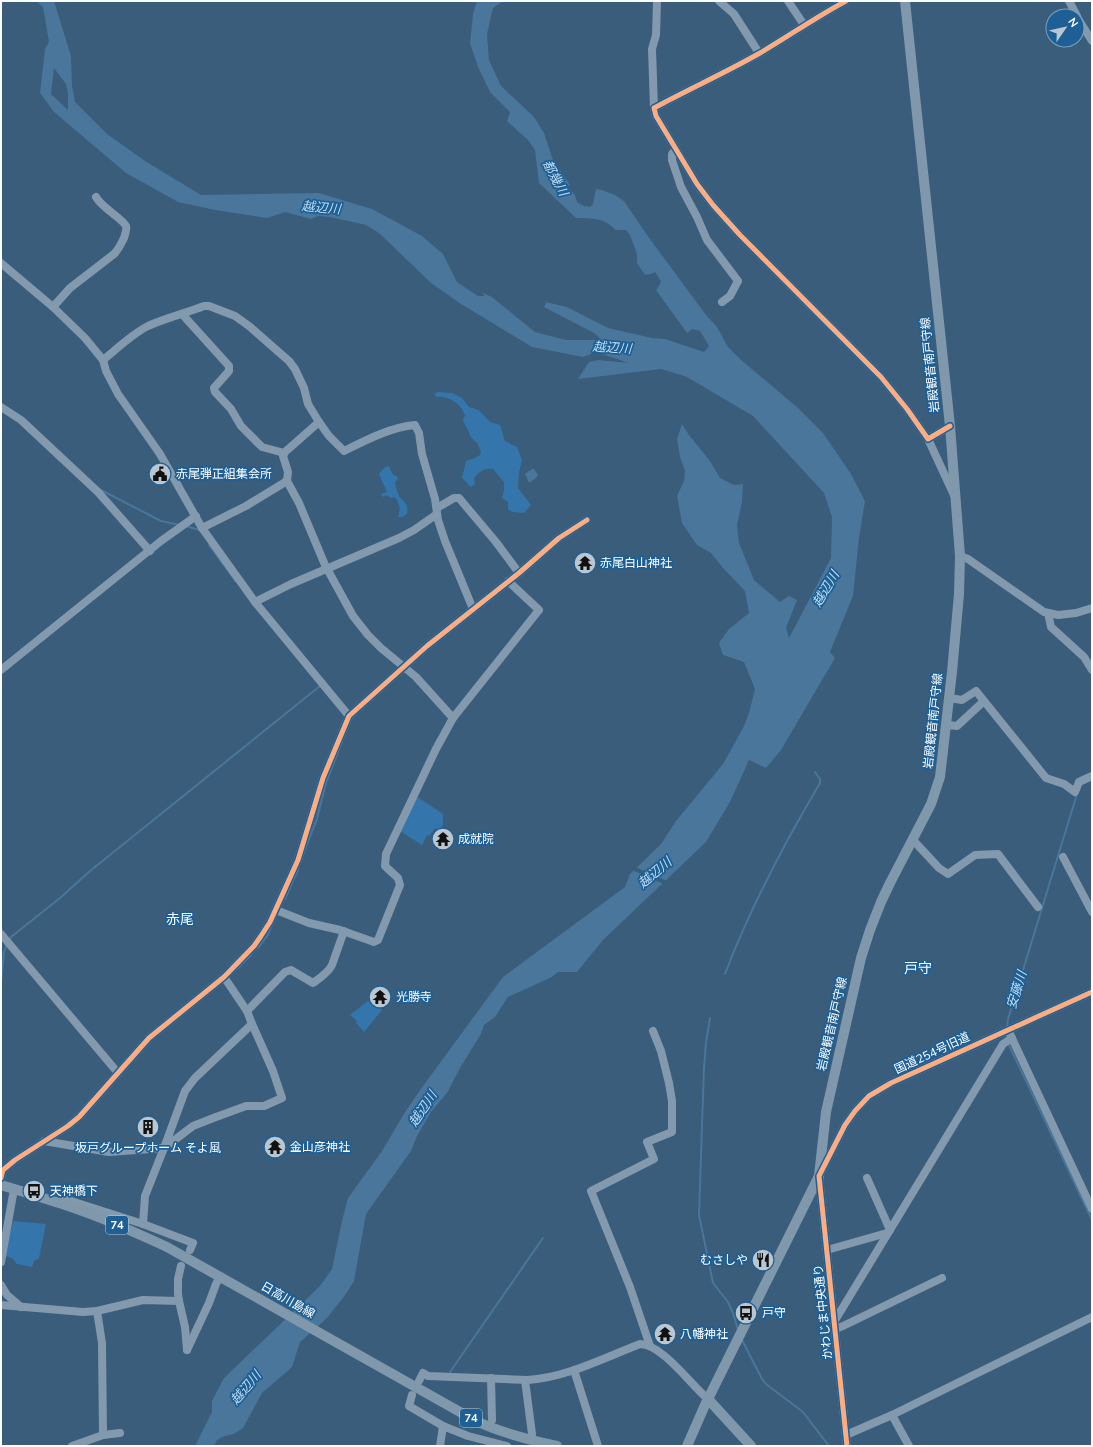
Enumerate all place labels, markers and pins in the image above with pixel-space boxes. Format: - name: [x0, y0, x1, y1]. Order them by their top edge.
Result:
- public building icon: 赤尾弾正組集会所: [147, 461, 173, 487]
- place label: 赤尾弾正組集会所: [176, 466, 272, 482]
- temple icon: 赤尾白山神社: [572, 550, 598, 576]
- place label: 赤尾白山神社: [600, 555, 672, 571]
- temple icon: 成就院: [430, 826, 456, 852]
- place label: 成就院: [458, 831, 494, 847]
- temple icon: 光勝寺: [367, 984, 393, 1010]
- place label: 光勝寺: [396, 989, 432, 1005]
- building icon: 坂戸グループホーム そよ風: [135, 1114, 161, 1140]
- temple icon: 金山彦神社: [262, 1134, 288, 1160]
- place label: 金山彦神社: [290, 1139, 350, 1155]
- place label: 坂戸グループホーム そよ風: [75, 1140, 221, 1156]
- bus stop icon: 天神橋下: [21, 1178, 47, 1204]
- place label: 天神橋下: [50, 1183, 98, 1199]
- restaurant icon: むさしや: [750, 1247, 776, 1273]
- place label: むさしや: [700, 1252, 748, 1268]
- bus stop icon: 戸守: [733, 1300, 759, 1326]
- place label: 戸守: [762, 1305, 786, 1321]
- temple icon: 八幡神社: [652, 1321, 678, 1347]
- place label: 八幡神社: [680, 1326, 728, 1342]

